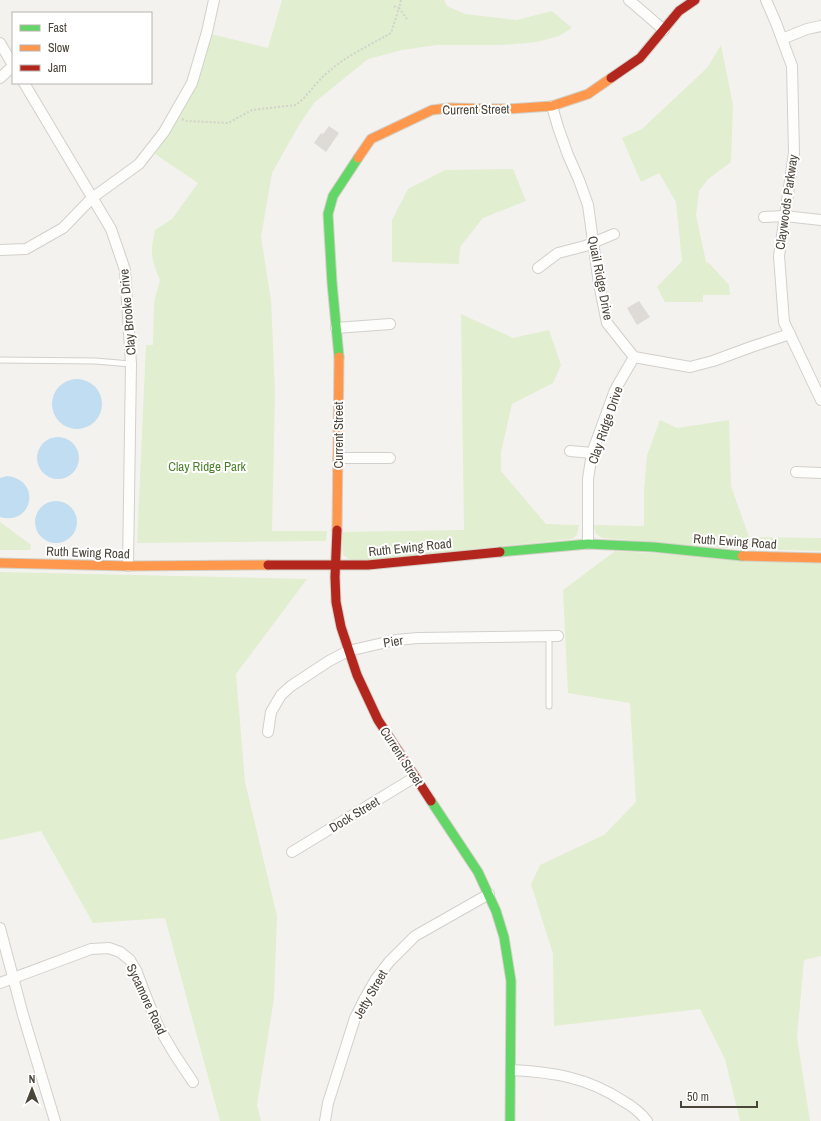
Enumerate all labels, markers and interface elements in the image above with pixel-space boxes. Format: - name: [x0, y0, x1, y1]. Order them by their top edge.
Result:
- legend: [12, 12, 152, 84]
- text: Fast: [48, 20, 67, 36]
- text: Slow: [48, 40, 70, 56]
- text: Jam: [48, 60, 67, 76]
- street label: Current Street: [442, 100, 510, 119]
- street label: Claywoods Parkway: [771, 153, 802, 251]
- street label: Quail Ridge Drive: [584, 235, 617, 322]
- street label: Clay Brooke Drive: [115, 268, 140, 356]
- street label: Clay Ridge Drive: [584, 384, 627, 466]
- street label: Current Street: [330, 401, 347, 468]
- park label: Clay Ridge Park: [168, 458, 246, 475]
- street label: Ruth Ewing Road: [693, 530, 777, 553]
- street label: Ruth Ewing Road: [368, 535, 453, 560]
- street label: Ruth Ewing Road: [46, 543, 130, 562]
- street label: Pier: [382, 631, 405, 651]
- street label: Current Street: [376, 724, 427, 789]
- street label: Dock Street: [326, 793, 383, 836]
- street label: Sycamore Road: [123, 961, 170, 1037]
- street label: Jetty Street: [350, 967, 391, 1022]
- north arrow: [12, 1069, 52, 1109]
- text: N: [29, 1072, 35, 1086]
- scale bar: [681, 1083, 757, 1109]
- text: 50 m: [687, 1089, 709, 1105]

